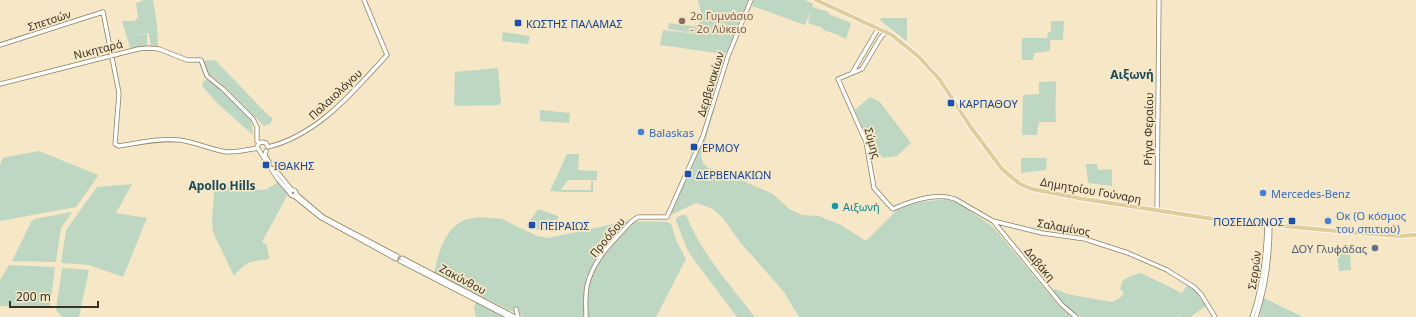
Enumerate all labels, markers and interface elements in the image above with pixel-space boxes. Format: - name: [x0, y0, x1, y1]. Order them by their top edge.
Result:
- street label: Σπετσών: [25, 6, 73, 34]
- place label: 2ο Γυμνάσιο - 2ο Λύκειο: [690, 8, 754, 36]
- place label: ΚΩΣΤΗΣ ΠΑΛΑΜΑΣ: [526, 16, 623, 31]
- marker: 2ο Γυμνάσιο - 2ο Λύκειο: [677, 16, 687, 26]
- marker: ΚΩΣΤΗΣ ΠΑΛΑΜΑΣ: [513, 18, 523, 28]
- street label: Νικηταρά: [72, 36, 124, 62]
- street label: Δερβενακίων: [693, 50, 727, 118]
- street label: Παλαιολόγου: [305, 65, 365, 123]
- district label: Αιξωνή: [1110, 66, 1154, 83]
- street label: Ρήγα Φεραίου: [1140, 92, 1156, 166]
- place label: ΚΑΡΠΑΘΟΥ: [959, 96, 1018, 111]
- marker: ΚΑΡΠΑΘΟΥ: [946, 98, 956, 108]
- place label: Balaskas: [649, 125, 694, 140]
- street label: Σύμης: [861, 126, 885, 160]
- marker: Balaskas: [636, 127, 646, 137]
- place label: ΕΡΜΟΥ: [702, 140, 740, 155]
- marker: ΕΡΜΟΥ: [689, 142, 699, 152]
- place label: ΙΘΑΚΗΣ: [274, 158, 314, 173]
- marker: ΙΘΑΚΗΣ: [261, 160, 271, 170]
- place label: ΔΕΡΒΕΝΑΚΙΩΝ: [696, 167, 771, 182]
- marker: ΔΕΡΒΕΝΑΚΙΩΝ: [683, 169, 693, 179]
- street label: Δημητρίου Γούναρη: [1039, 174, 1143, 206]
- district label: Apollo Hills: [188, 177, 256, 194]
- place label: Mercedes-Benz: [1271, 186, 1350, 201]
- marker: Mercedes-Benz: [1258, 188, 1268, 198]
- place label: Αιξωνή: [843, 199, 880, 214]
- marker: Αιξωνή: [830, 201, 840, 211]
- place label: Οκ (Ο κόσμος του σπιτιού): [1336, 208, 1406, 236]
- street label: Προόδου: [586, 214, 628, 260]
- place label: ΠΟΣΕΙΔΩΝΟΣ: [1213, 214, 1284, 229]
- street label: Σαλαμίνος: [1036, 215, 1092, 239]
- marker: ΠΟΣΕΙΔΩΝΟΣ: [1287, 216, 1297, 226]
- marker: Οκ (Ο κόσμος του σπιτιού): [1323, 216, 1333, 226]
- place label: ΠΕΙΡΑΙΩΣ: [540, 218, 589, 233]
- marker: ΠΕΙΡΑΙΩΣ: [527, 220, 537, 230]
- place label: ΔΟΥ Γλυφάδας: [1292, 241, 1367, 256]
- marker: ΔΟΥ Γλυφάδας: [1370, 243, 1380, 253]
- street label: Δαβάκη: [1021, 244, 1059, 284]
- street label: Σερρών: [1244, 249, 1264, 290]
- street label: Ζακύνθου: [437, 260, 489, 298]
- scale bar: [10, 283, 98, 309]
- text: 200 m: [16, 288, 51, 305]

